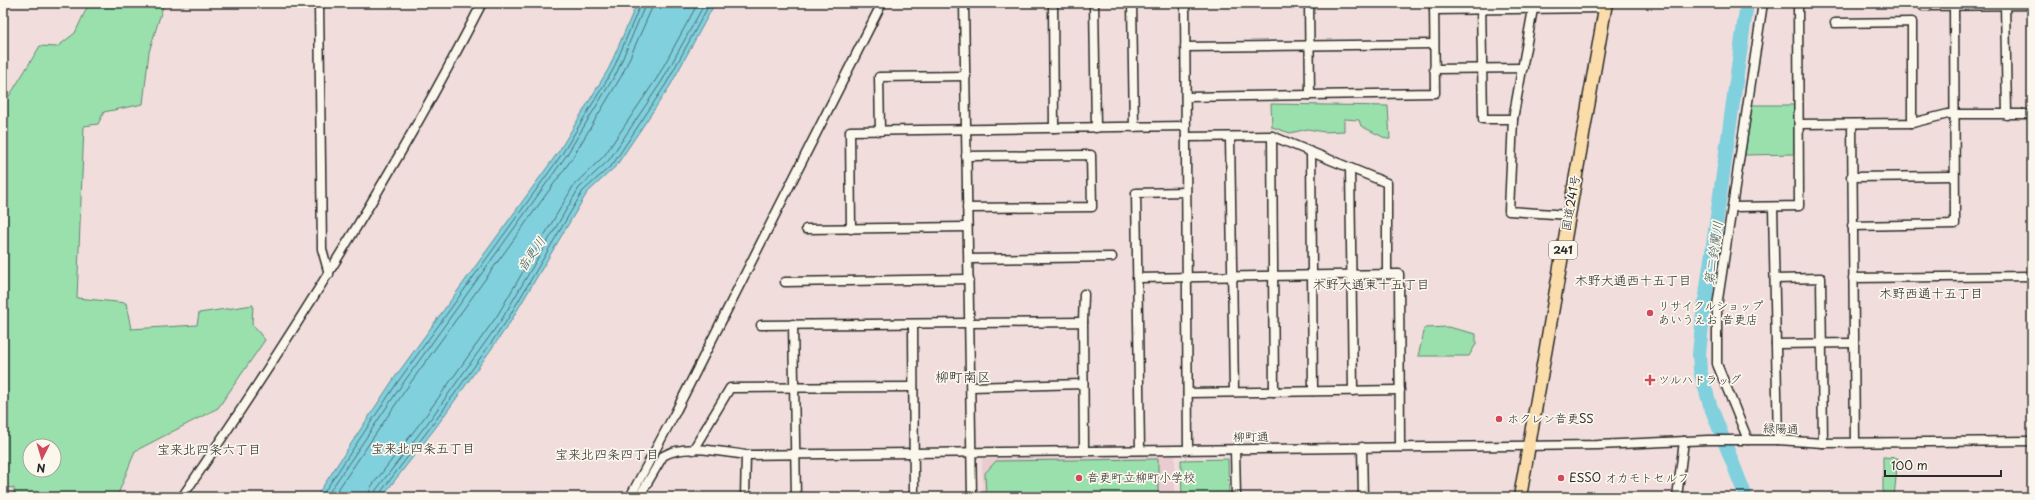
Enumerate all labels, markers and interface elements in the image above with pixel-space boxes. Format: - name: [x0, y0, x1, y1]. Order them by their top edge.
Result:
- street label: 国道241号: [1556, 173, 1584, 232]
- water label: 第二鈴蘭川: [1699, 219, 1726, 286]
- water label: 音更川: [512, 232, 550, 275]
- road number: 241: [1549, 241, 1577, 259]
- district label: 木野大通西十五丁目: [1574, 270, 1692, 289]
- district label: 木野大通東十五丁目: [1312, 274, 1430, 293]
- district label: 木野西通十五丁目: [1879, 283, 1983, 302]
- place label: リサイクルショップ あいうえお 音更店: [1658, 296, 1764, 328]
- marker: リサイクルショップ あいうえお 音更店: [1645, 308, 1655, 318]
- district label: 柳町南区: [935, 366, 991, 387]
- place label: ツルハドラッグ: [1658, 370, 1742, 388]
- marker: ツルハドラッグ: [1645, 375, 1655, 385]
- place label: ホクレン音更SS: [1507, 409, 1594, 427]
- marker: ホクレン音更SS: [1494, 414, 1504, 424]
- street label: 緑陽通: [1763, 418, 1799, 438]
- street label: 柳町通: [1233, 427, 1269, 445]
- north arrow: [22, 438, 62, 478]
- district label: 宝来北四条五丁目: [371, 438, 475, 457]
- district label: 宝来北四条六丁目: [157, 439, 261, 458]
- district label: 宝来北四条四丁目: [555, 444, 659, 463]
- scale bar: [1885, 452, 2001, 478]
- text: 100 m: [1891, 456, 1928, 474]
- text: N: [36, 460, 46, 477]
- place label: 音更町立柳町小学校: [1087, 468, 1195, 486]
- place label: ESSO オカモトセルフ: [1569, 468, 1689, 486]
- marker: 音更町立柳町小学校: [1074, 473, 1084, 483]
- marker: ESSO オカモトセルフ: [1556, 473, 1566, 483]

